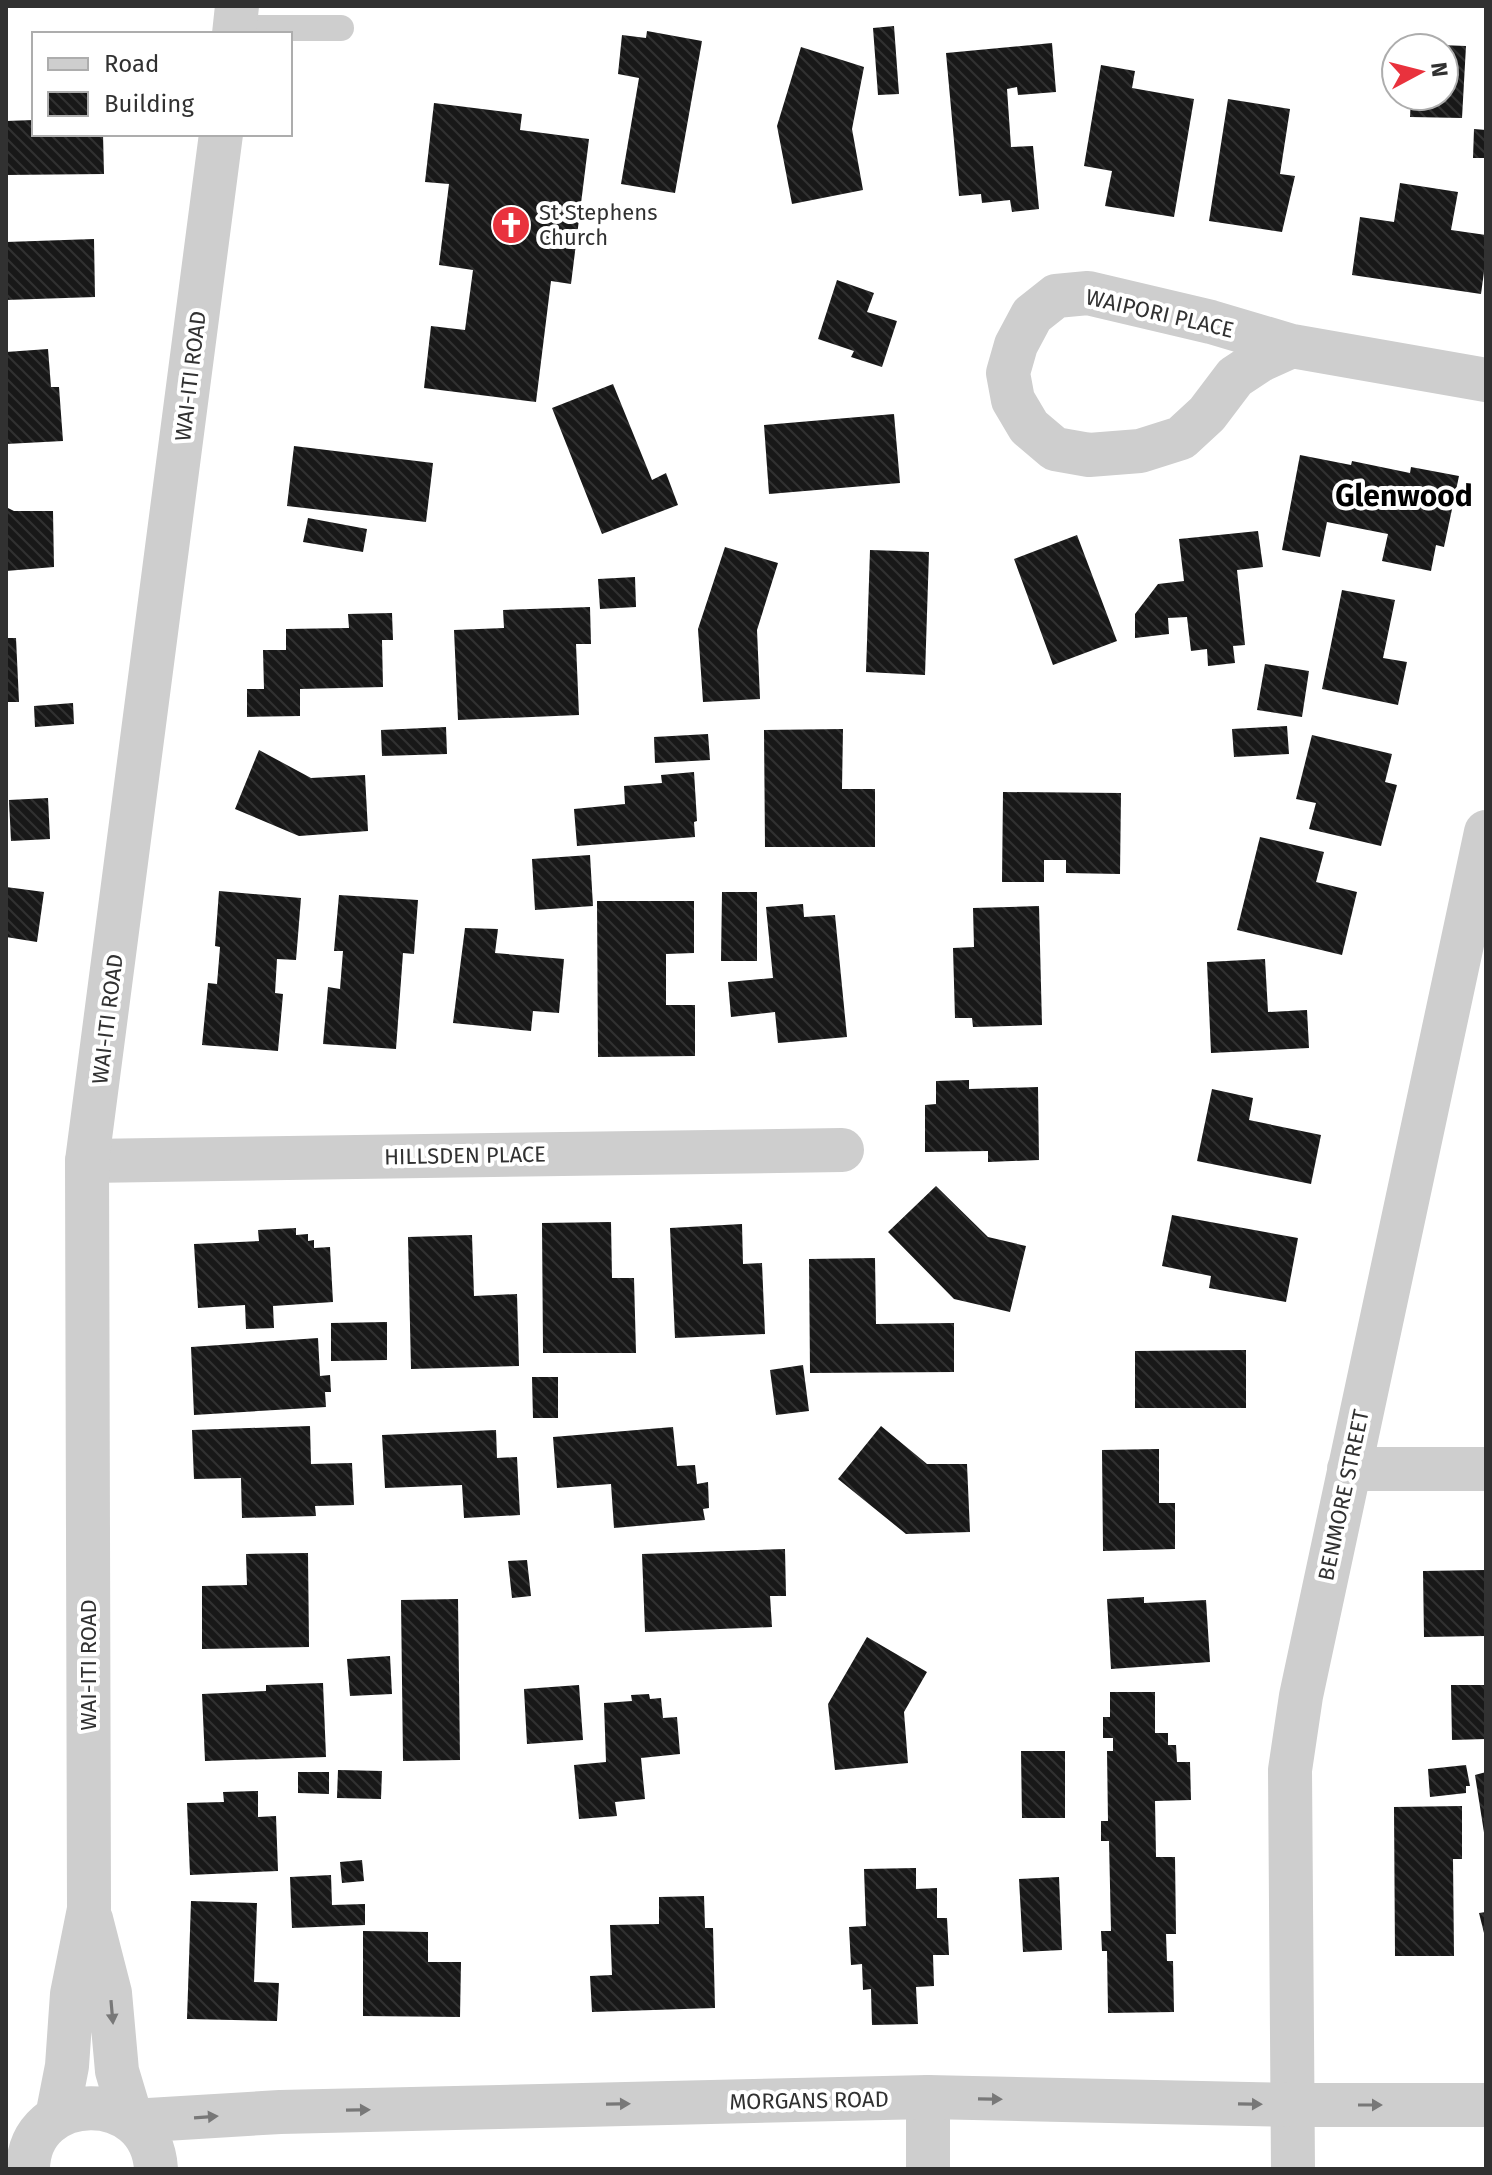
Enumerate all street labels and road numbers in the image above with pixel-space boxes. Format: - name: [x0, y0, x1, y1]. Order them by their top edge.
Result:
- street label: WAIPORI PLACE: [1083, 283, 1237, 344]
- street label: WAI-ITI ROAD: [169, 309, 212, 443]
- street label: WAI-ITI ROAD: [86, 952, 129, 1086]
- street label: HILLSDEN PLACE: [384, 1141, 546, 1170]
- street label: BENMORE STREET: [1312, 1406, 1375, 1583]
- street label: WAI-ITI ROAD: [75, 1599, 102, 1731]
- street label: MORGANS ROAD: [729, 2086, 889, 2115]

